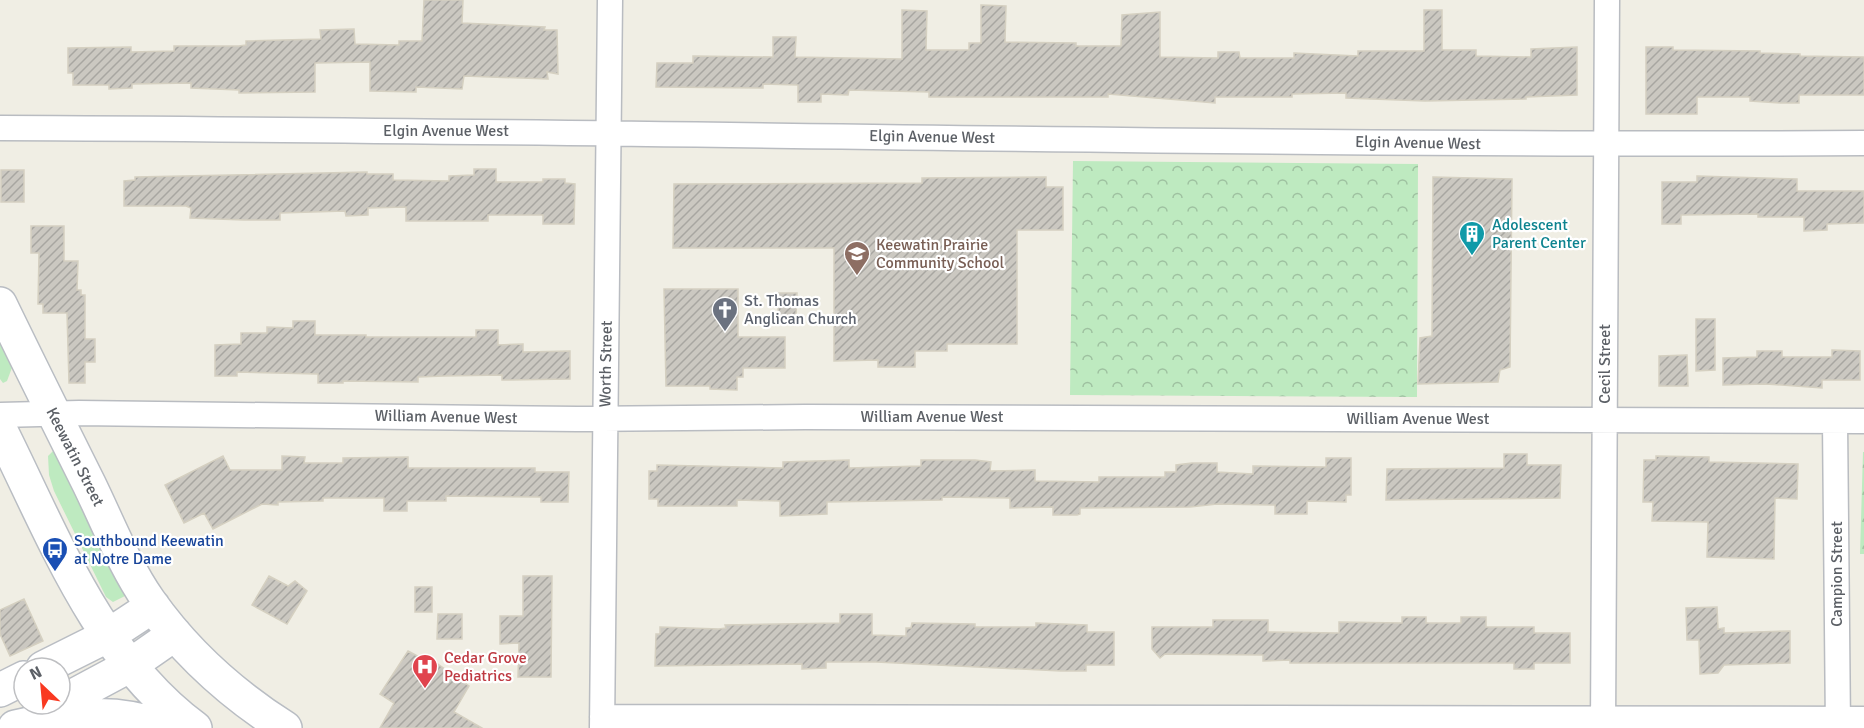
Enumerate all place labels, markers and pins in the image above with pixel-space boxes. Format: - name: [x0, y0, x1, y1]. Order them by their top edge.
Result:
- place label: Adolescent Parent Center: [1492, 215, 1586, 253]
- building icon: Adolescent Parent Center: [1457, 219, 1487, 257]
- place label: Keewatin Prairie Community School: [876, 235, 1005, 273]
- school or university icon: Keewatin Prairie Community School: [842, 239, 872, 277]
- place label: St. Thomas Anglican Church: [744, 291, 857, 329]
- church icon: St. Thomas Anglican Church: [710, 295, 740, 333]
- place label: Southbound Keewatin at Notre Dame: [74, 531, 224, 569]
- bus stop icon: Southbound Keewatin at Notre Dame: [40, 535, 70, 573]
- place label: Cedar Grove Pediatrics: [444, 648, 527, 686]
- hospital icon: Cedar Grove Pediatrics: [410, 652, 440, 690]

